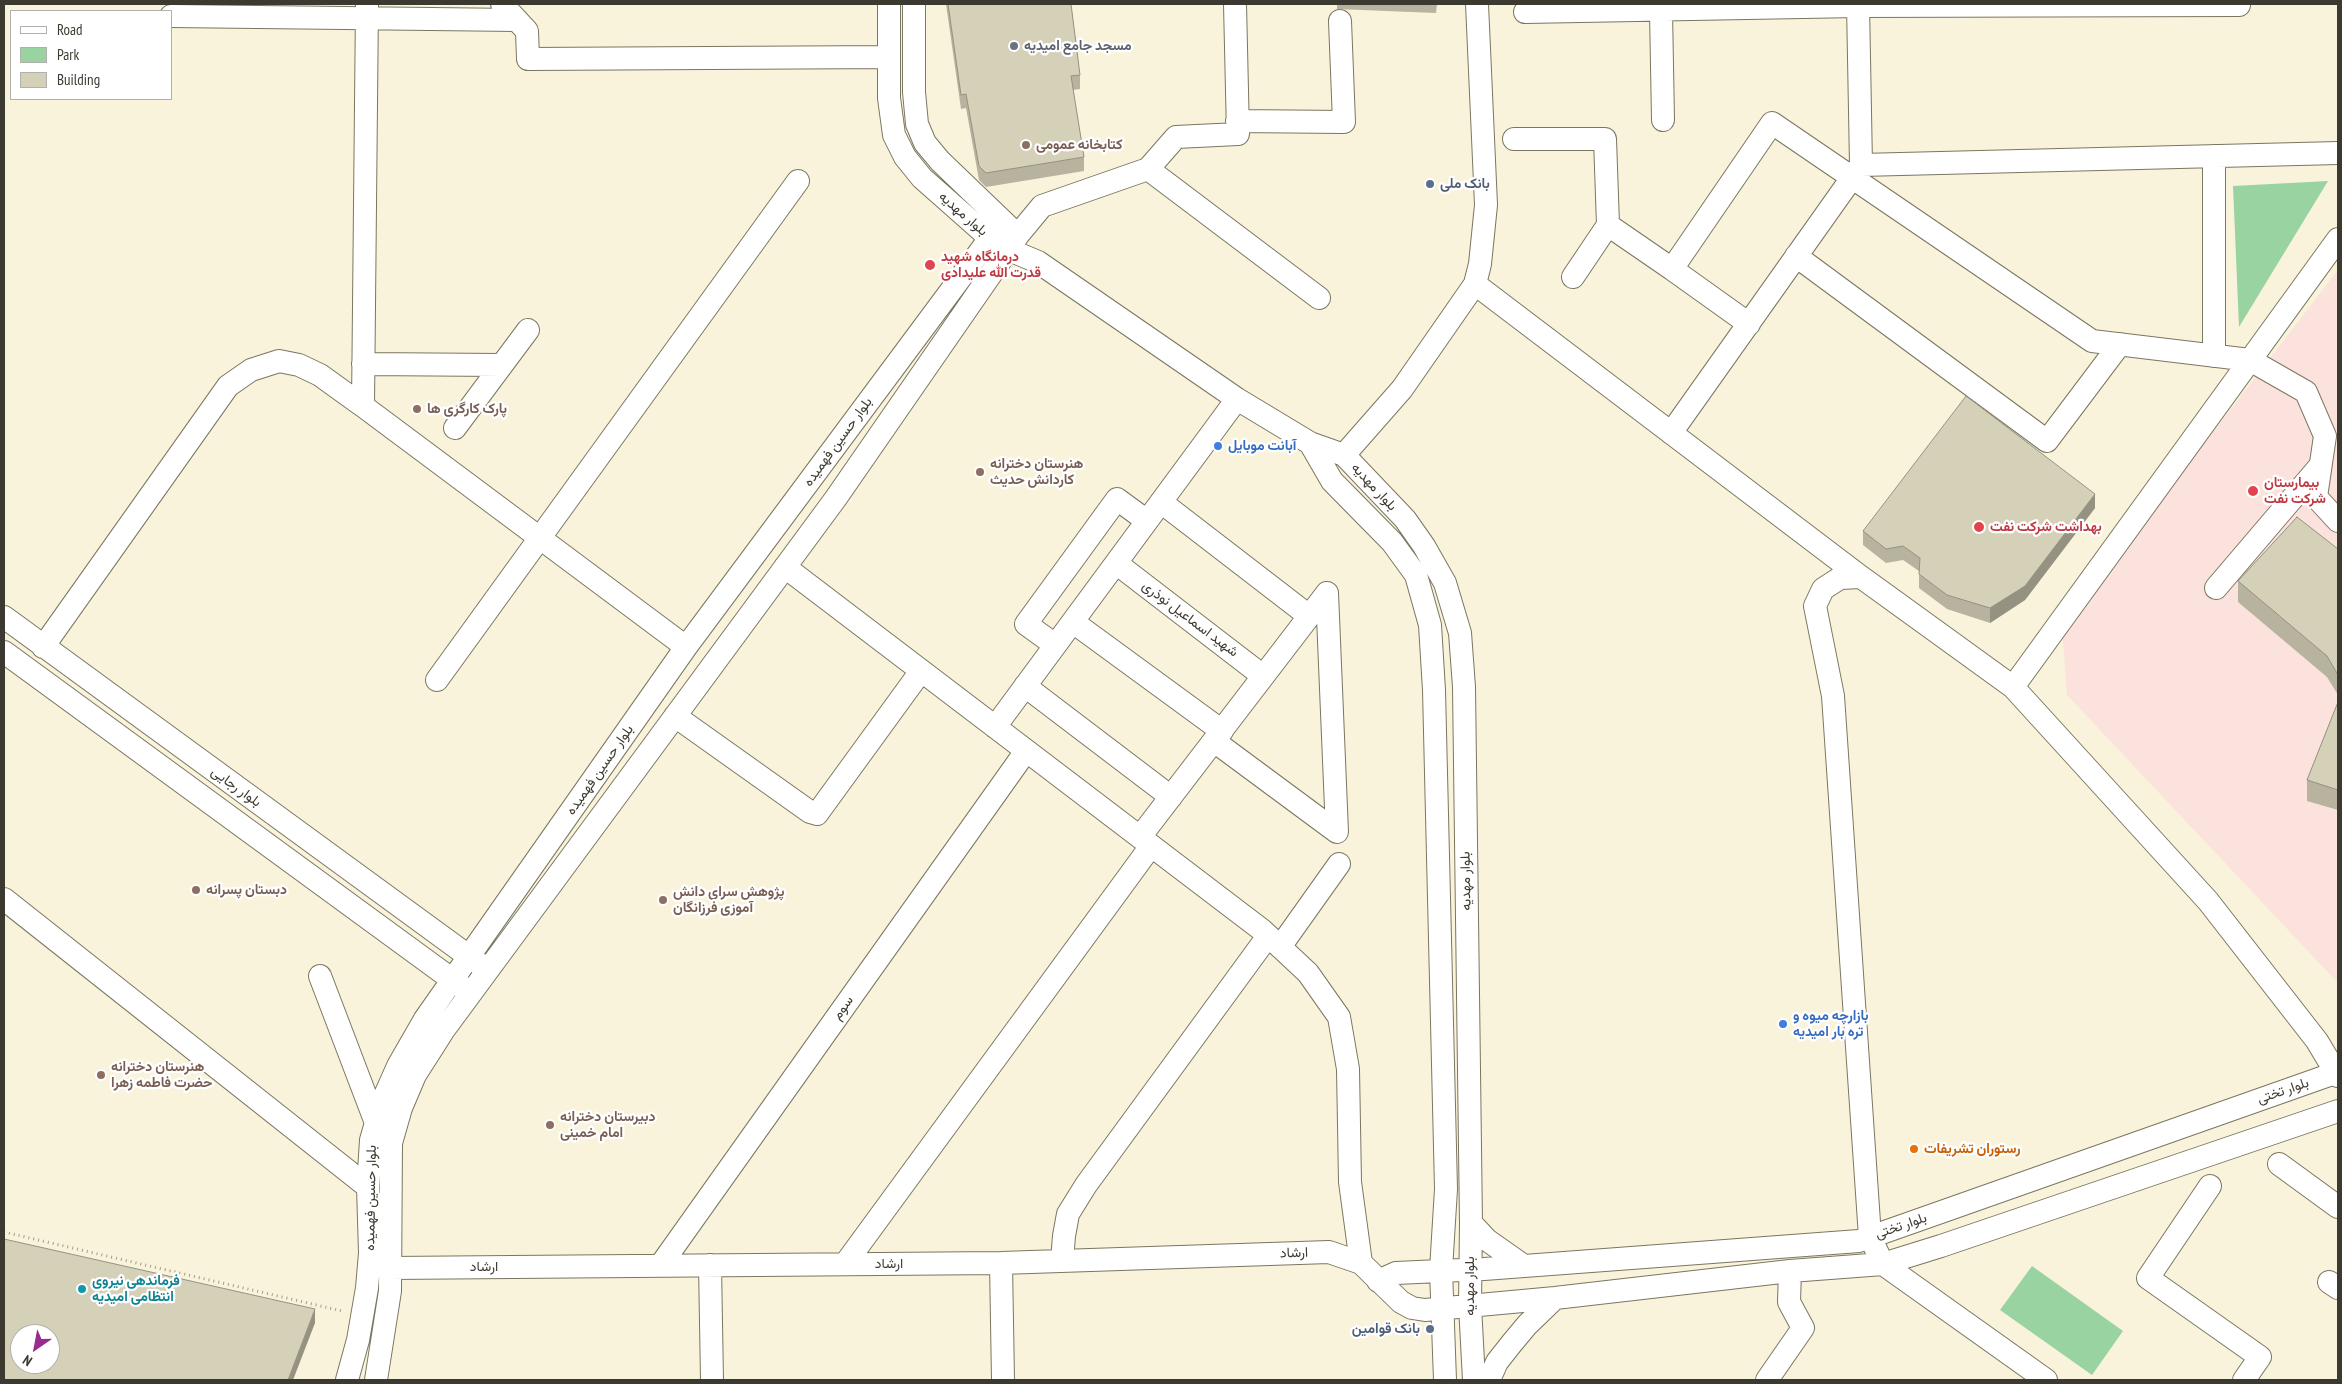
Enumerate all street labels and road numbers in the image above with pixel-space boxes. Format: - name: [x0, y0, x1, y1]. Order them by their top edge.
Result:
- street label: بلوار مهدیه: [935, 188, 991, 240]
- street label: بلوار حسین فهمیده: [800, 394, 876, 490]
- street label: بلوار مهدیه: [1348, 460, 1400, 514]
- street label: شهید اسماعیل نوذری: [1139, 577, 1241, 661]
- street label: بلوار حسین فهمیده: [563, 722, 637, 818]
- street label: بلوار رجایی: [208, 763, 264, 811]
- street label: بلوار مهدیه: [1457, 851, 1475, 911]
- street label: سوم: [829, 993, 857, 1023]
- street label: بلوار تختی: [2255, 1074, 2311, 1108]
- street label: بلوار حسین فهمیده: [362, 1145, 380, 1251]
- street label: بلوار تختی: [1873, 1209, 1929, 1243]
- street label: ارشاد: [1280, 1244, 1308, 1262]
- street label: ارشاد: [875, 1256, 903, 1272]
- street label: بلوار مهدیه: [1462, 1256, 1478, 1316]
- street label: ارشاد: [470, 1259, 498, 1275]

